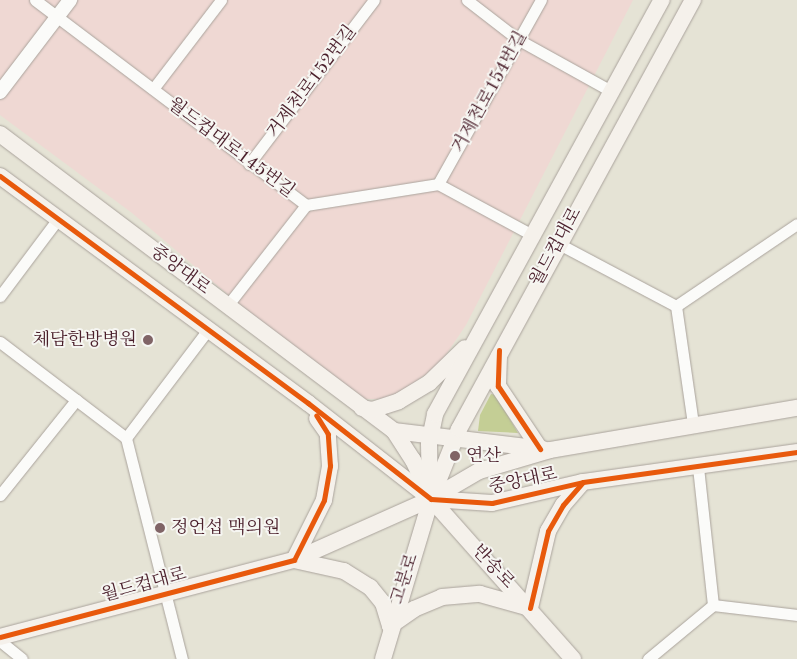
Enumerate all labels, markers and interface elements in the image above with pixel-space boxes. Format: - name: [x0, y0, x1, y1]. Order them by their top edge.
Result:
- street label: 거제천로152번길: [263, 21, 361, 143]
- street label: 거제천로154번길: [448, 27, 532, 157]
- street label: 월드컵대로145번길: [163, 93, 299, 203]
- street label: 월드컵대로: [525, 204, 587, 290]
- street label: 중앙대로: [146, 240, 214, 300]
- place label: 체담한방병원: [33, 329, 137, 351]
- marker: 체담한방병원: [141, 333, 155, 347]
- place label: 연산: [466, 445, 501, 467]
- marker: 연산: [448, 449, 462, 463]
- street label: 중앙대로: [487, 463, 559, 499]
- place label: 정언섭 맥의원: [171, 517, 280, 539]
- marker: 정언섭 맥의원: [153, 521, 167, 535]
- street label: 반송로: [467, 541, 519, 593]
- street label: 고분로: [387, 551, 423, 607]
- street label: 월드컵대로: [99, 563, 189, 607]

